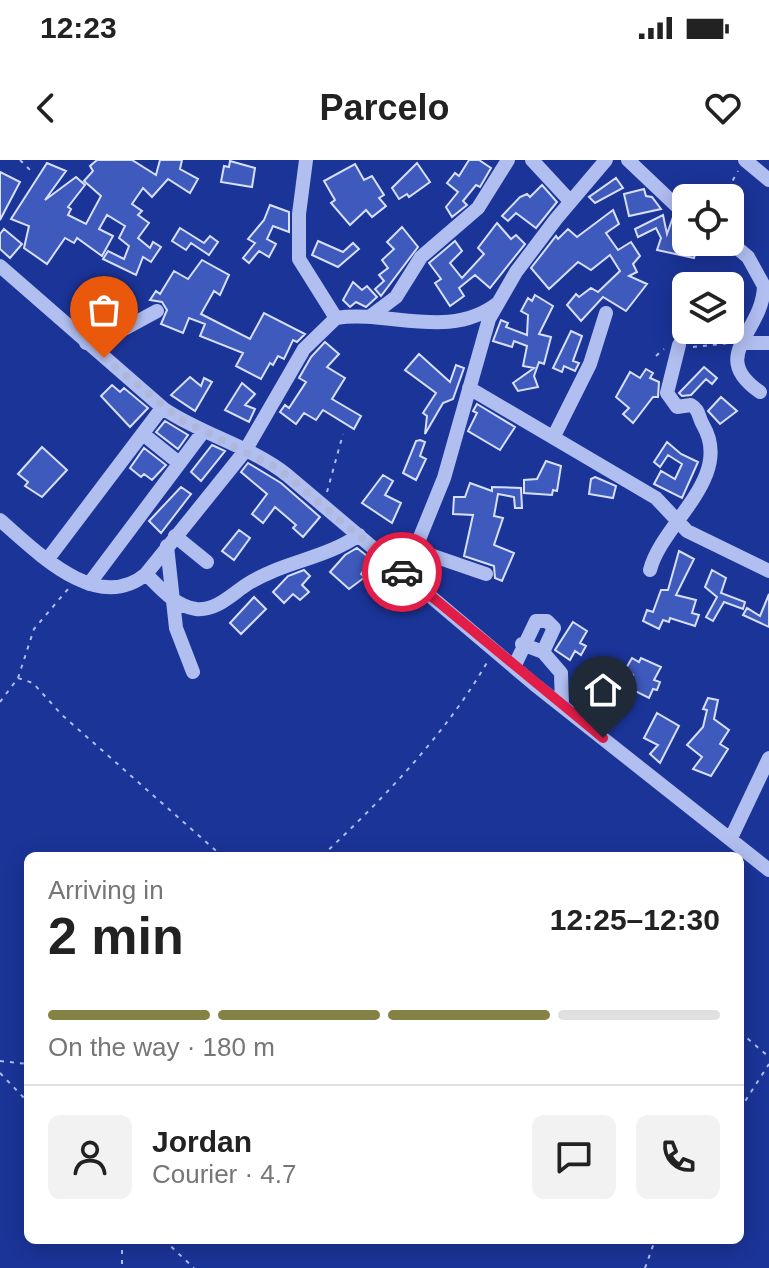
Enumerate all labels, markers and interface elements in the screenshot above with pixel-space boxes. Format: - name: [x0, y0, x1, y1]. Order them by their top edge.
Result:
- text: 12:23: [40, 11, 117, 44]
- icon: back: [24, 86, 68, 130]
- icon: heart: [701, 86, 745, 130]
- text: Parcelo: [319, 87, 450, 128]
- map controls: [672, 184, 744, 344]
- button: locate: [672, 184, 744, 256]
- button: layers: [672, 272, 744, 344]
- pin: [70, 276, 138, 358]
- icon: bag: [82, 288, 126, 332]
- courier: [362, 532, 442, 612]
- icon: car: [380, 550, 424, 594]
- pin: [569, 656, 637, 738]
- icon: home: [581, 668, 625, 712]
- text: Arriving in: [48, 875, 164, 905]
- text: 12:25–12:30: [550, 903, 720, 936]
- text: 2 min: [48, 907, 184, 965]
- text: On the way · 180 m: [48, 1032, 275, 1062]
- button: person: [48, 1115, 132, 1199]
- button: chat: [532, 1115, 616, 1199]
- button: phone: [636, 1115, 720, 1199]
- text: Jordan: [152, 1125, 252, 1158]
- text: Courier · 4.7: [152, 1159, 297, 1189]

